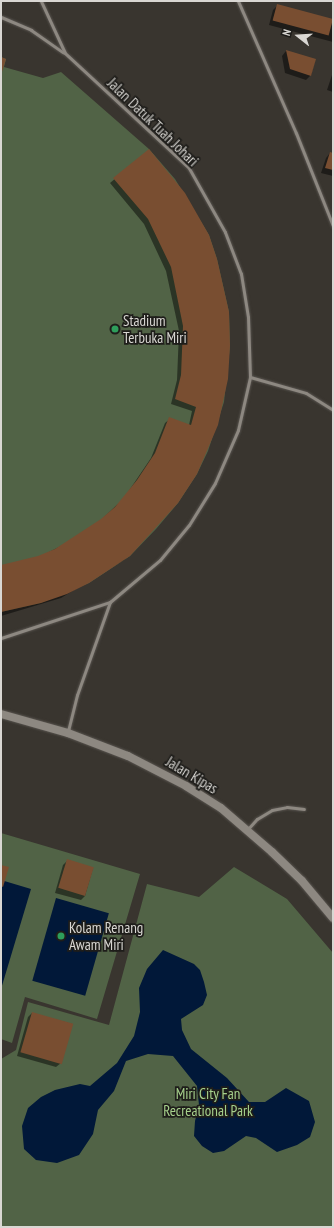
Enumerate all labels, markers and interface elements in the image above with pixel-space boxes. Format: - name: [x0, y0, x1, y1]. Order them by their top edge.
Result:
- north arrow: [278, 16, 318, 56]
- text: N: [279, 28, 294, 37]
- street label: Jalan Datuk Tuah Johari: [104, 74, 202, 170]
- place label: Stadium Terbuka Miri: [123, 311, 187, 346]
- marker: Stadium Terbuka Miri: [110, 324, 120, 334]
- street label: Jalan Kipas: [163, 753, 221, 797]
- place label: Kolam Renang Awam Miri: [69, 918, 143, 953]
- marker: Kolam Renang Awam Miri: [56, 931, 66, 941]
- park label: Miri City Fan Recreational Park: [163, 1084, 253, 1119]

